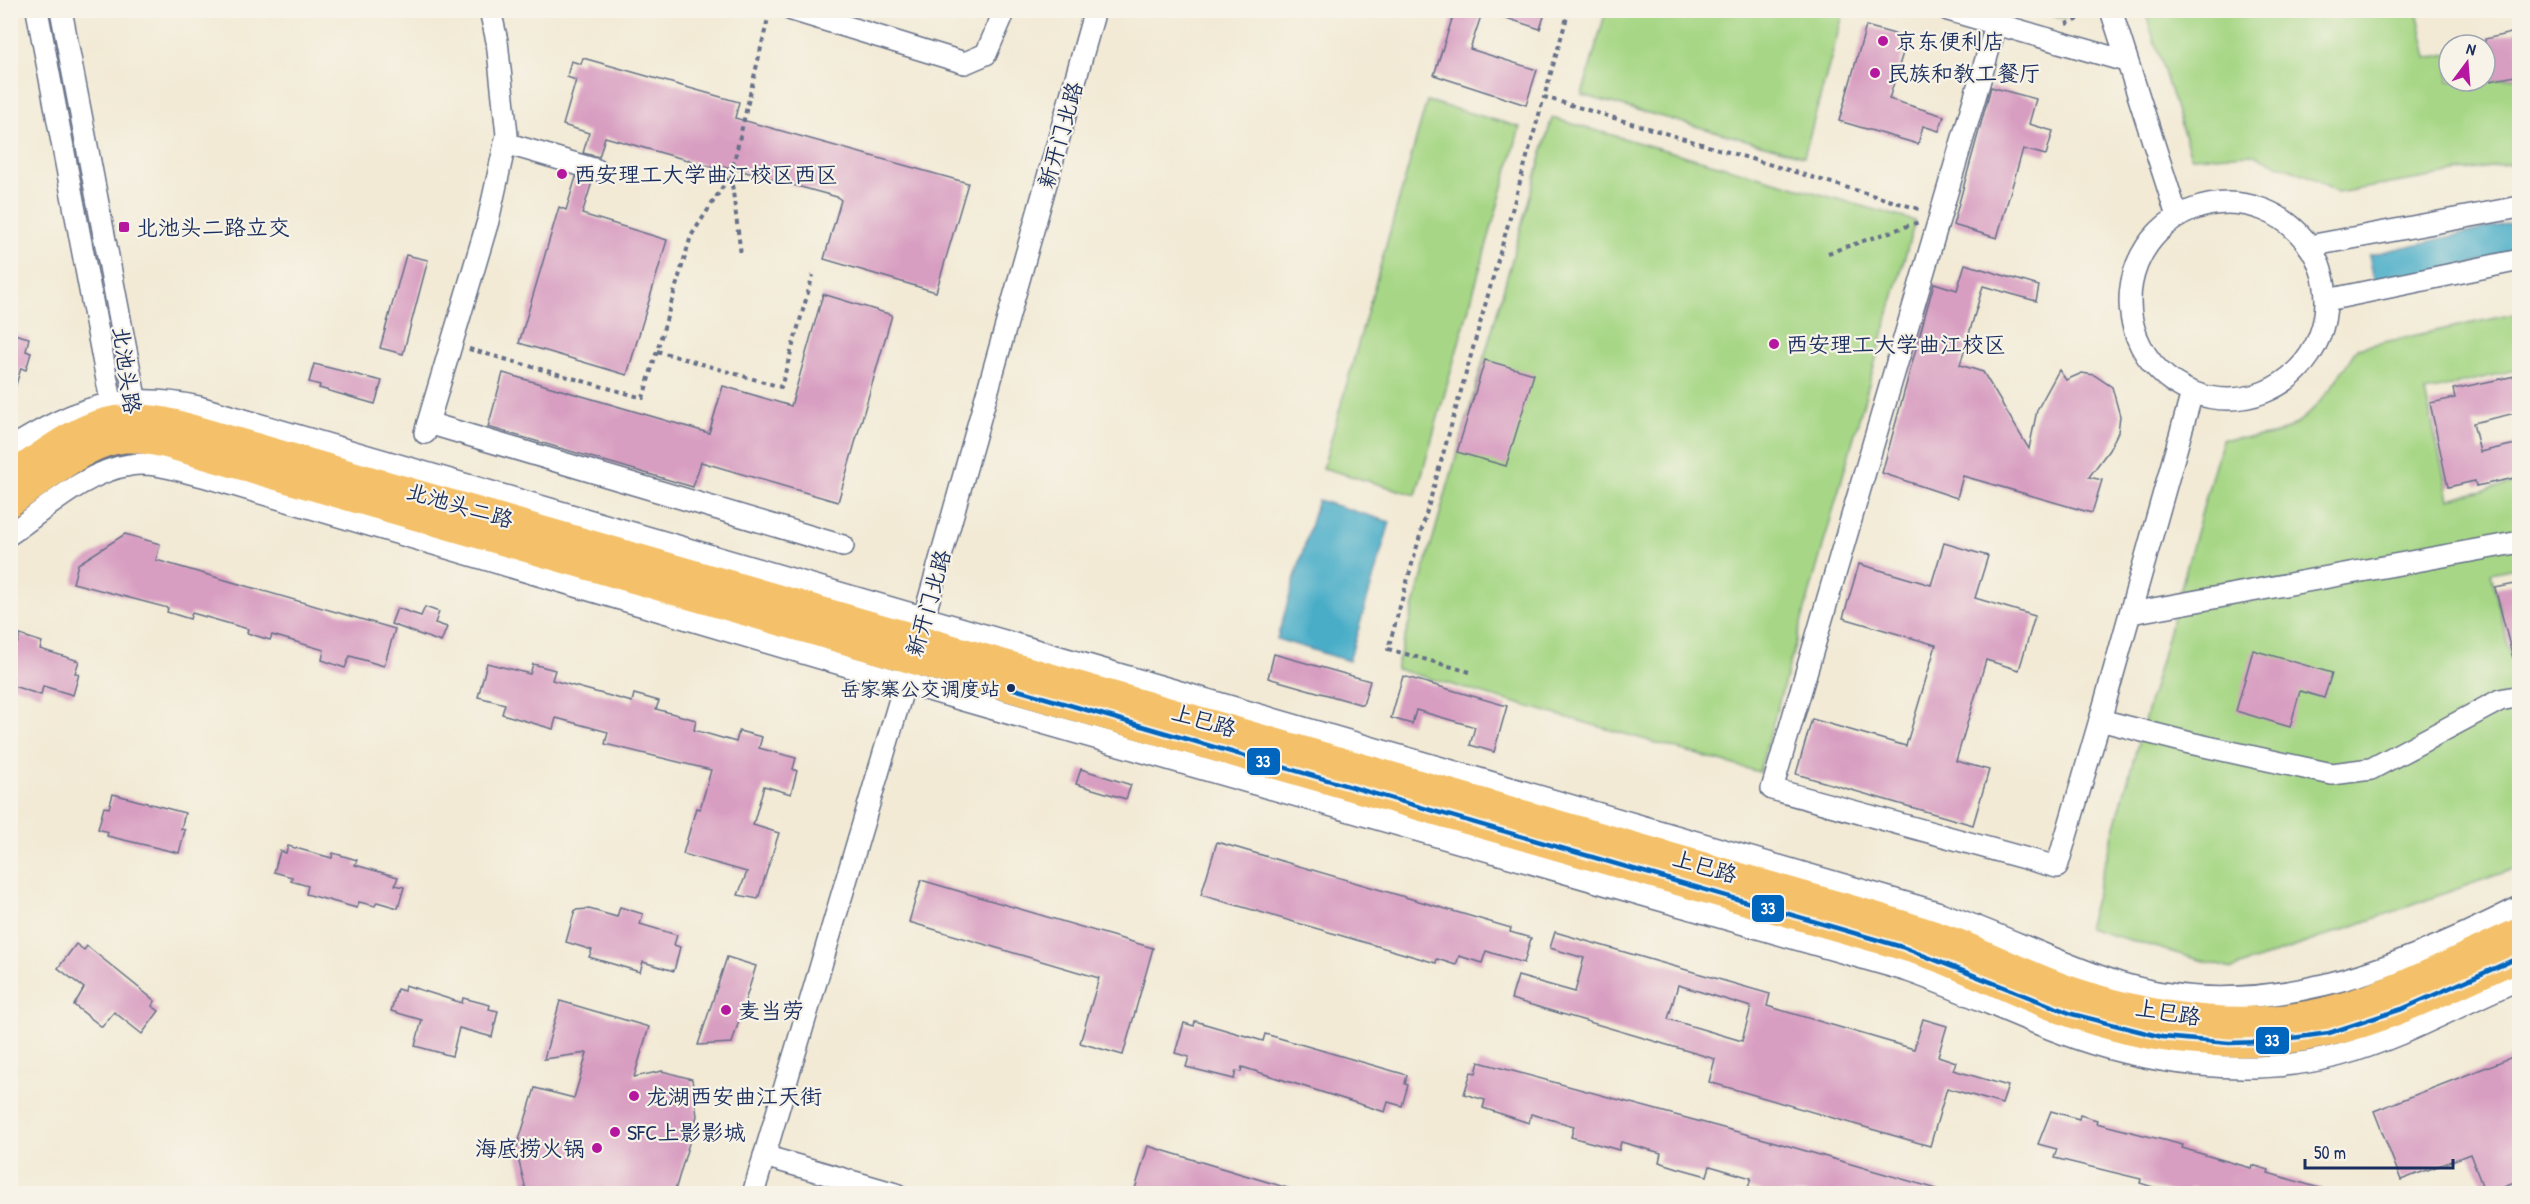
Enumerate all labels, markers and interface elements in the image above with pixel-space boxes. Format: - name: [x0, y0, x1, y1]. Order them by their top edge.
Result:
- place label: 京东便利店: [1895, 26, 2005, 56]
- north arrow: [2437, 33, 2497, 93]
- marker: 京东便利店: [1876, 34, 1890, 48]
- text: N: [2464, 37, 2479, 60]
- place label: 民族和教工餐厅: [1887, 58, 2041, 88]
- marker: 民族和教工餐厅: [1868, 66, 1882, 80]
- street label: 新开门北路: [1030, 78, 1090, 192]
- place label: 西安理工大学曲江校区西区: [574, 159, 838, 189]
- marker: 西安理工大学曲江校区西区: [555, 167, 569, 181]
- place label: 北池头二路立交: [136, 212, 290, 242]
- marker: 北池头二路立交: [117, 220, 131, 234]
- street label: 北池头路: [106, 324, 148, 416]
- place label: 西安理工大学曲江校区: [1786, 329, 2006, 359]
- marker: 西安理工大学曲江校区: [1767, 337, 1781, 351]
- street label: 北池头二路: [403, 475, 517, 535]
- street label: 新开门北路: [898, 546, 958, 660]
- place label: 岳家寨公交调度站: [840, 675, 1000, 702]
- marker: 岳家寨公交调度站: [1005, 682, 1017, 694]
- street label: 上巳路: [1168, 696, 1240, 744]
- line badge: 33: [1246, 747, 1281, 776]
- text: 33: [1256, 750, 1270, 772]
- street label: 上巳路: [1669, 842, 1741, 890]
- line badge: 33: [1751, 894, 1785, 923]
- text: 33: [1761, 897, 1775, 919]
- street label: 上巳路: [2133, 992, 2203, 1032]
- place label: 麦当劳: [738, 995, 804, 1025]
- marker: 麦当劳: [719, 1003, 733, 1017]
- line badge: 33: [2255, 1026, 2290, 1055]
- text: 33: [2265, 1029, 2279, 1051]
- place label: 龙湖西安曲江天街: [646, 1081, 822, 1111]
- marker: 龙湖西安曲江天街: [627, 1089, 641, 1103]
- place label: SFC上影影城: [627, 1117, 745, 1147]
- marker: SFC上影影城: [608, 1125, 622, 1139]
- scale bar: [2305, 1132, 2454, 1170]
- place label: 海底捞火锅: [475, 1133, 585, 1163]
- text: 50 m: [2314, 1140, 2346, 1165]
- marker: 海底捞火锅: [590, 1141, 604, 1155]

